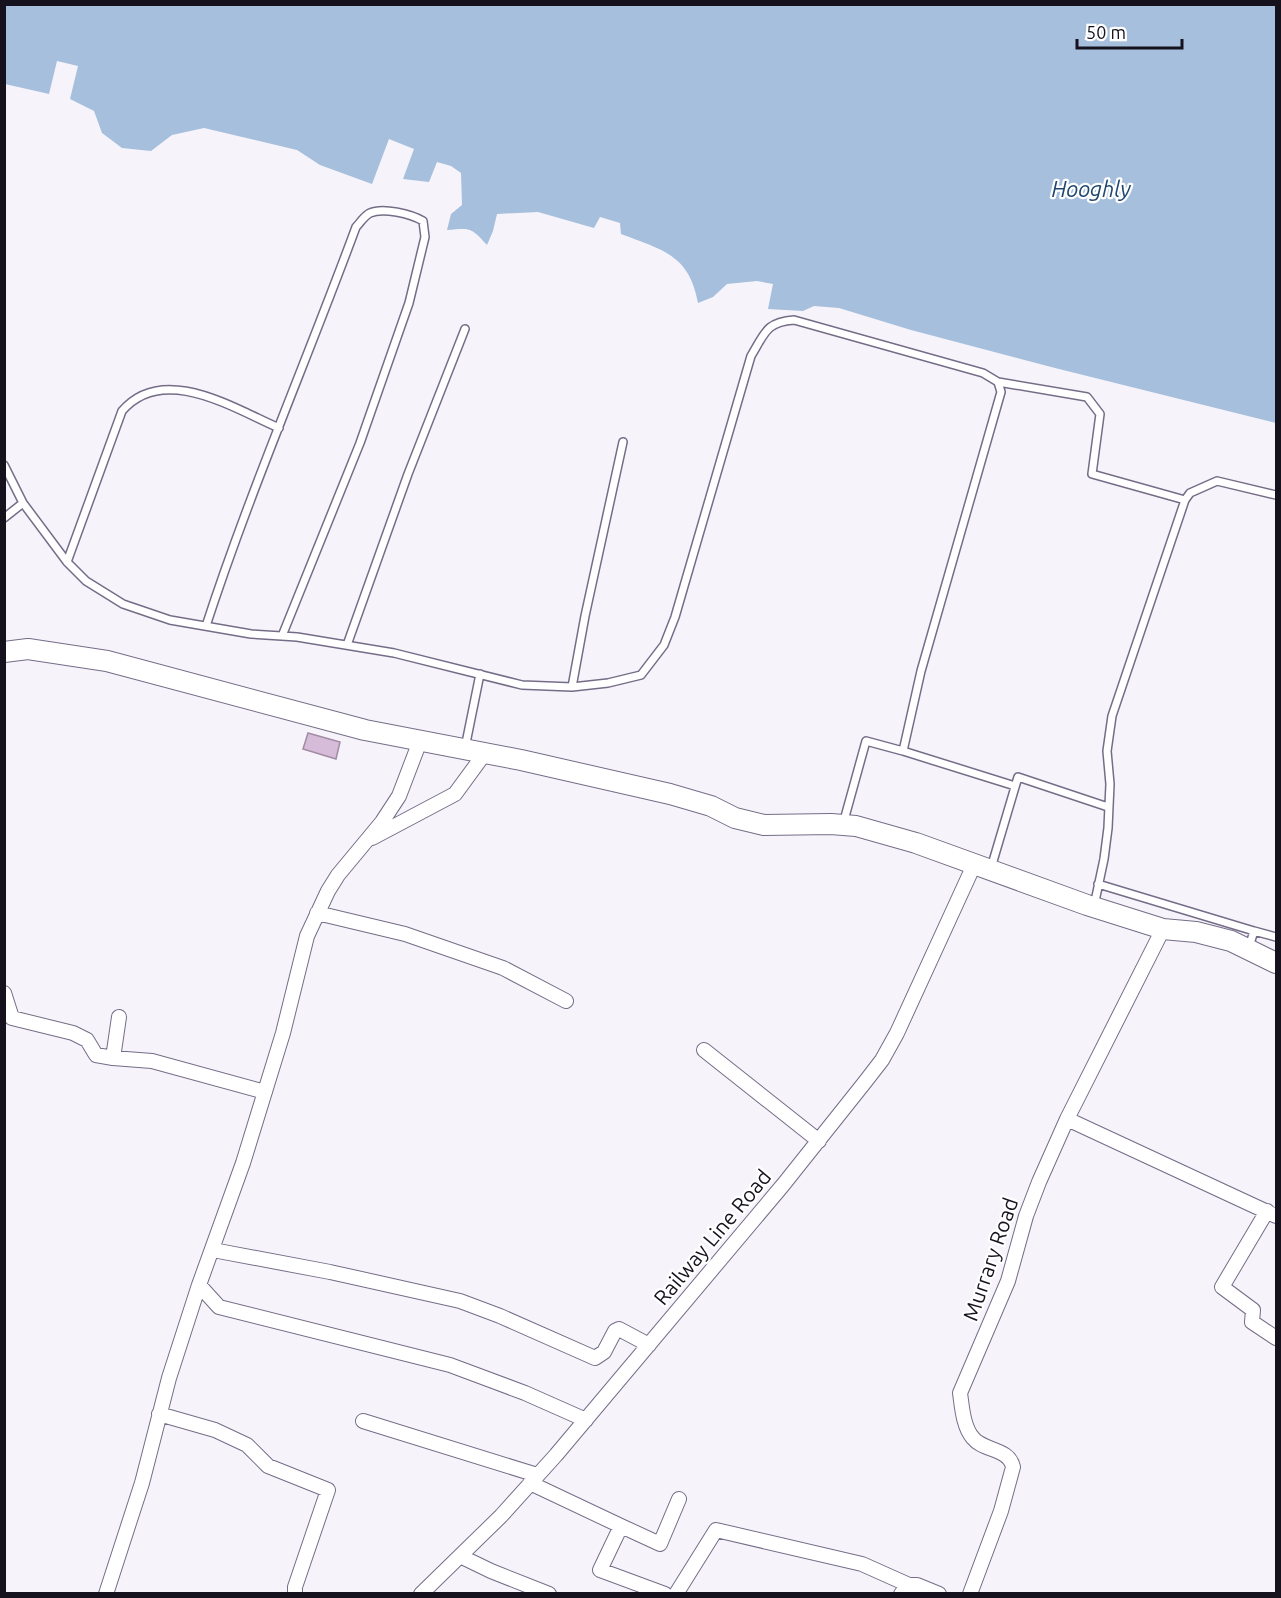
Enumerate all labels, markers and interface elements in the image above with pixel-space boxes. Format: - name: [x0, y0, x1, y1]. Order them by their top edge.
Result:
- scale bar: [1077, 12, 1182, 50]
- text: 50 m: [1086, 22, 1126, 42]
- water label: Hooghly: [1051, 176, 1131, 201]
- street label: Railway Line Road: [648, 1165, 776, 1309]
- street label: Murrary Road: [958, 1194, 1022, 1324]

